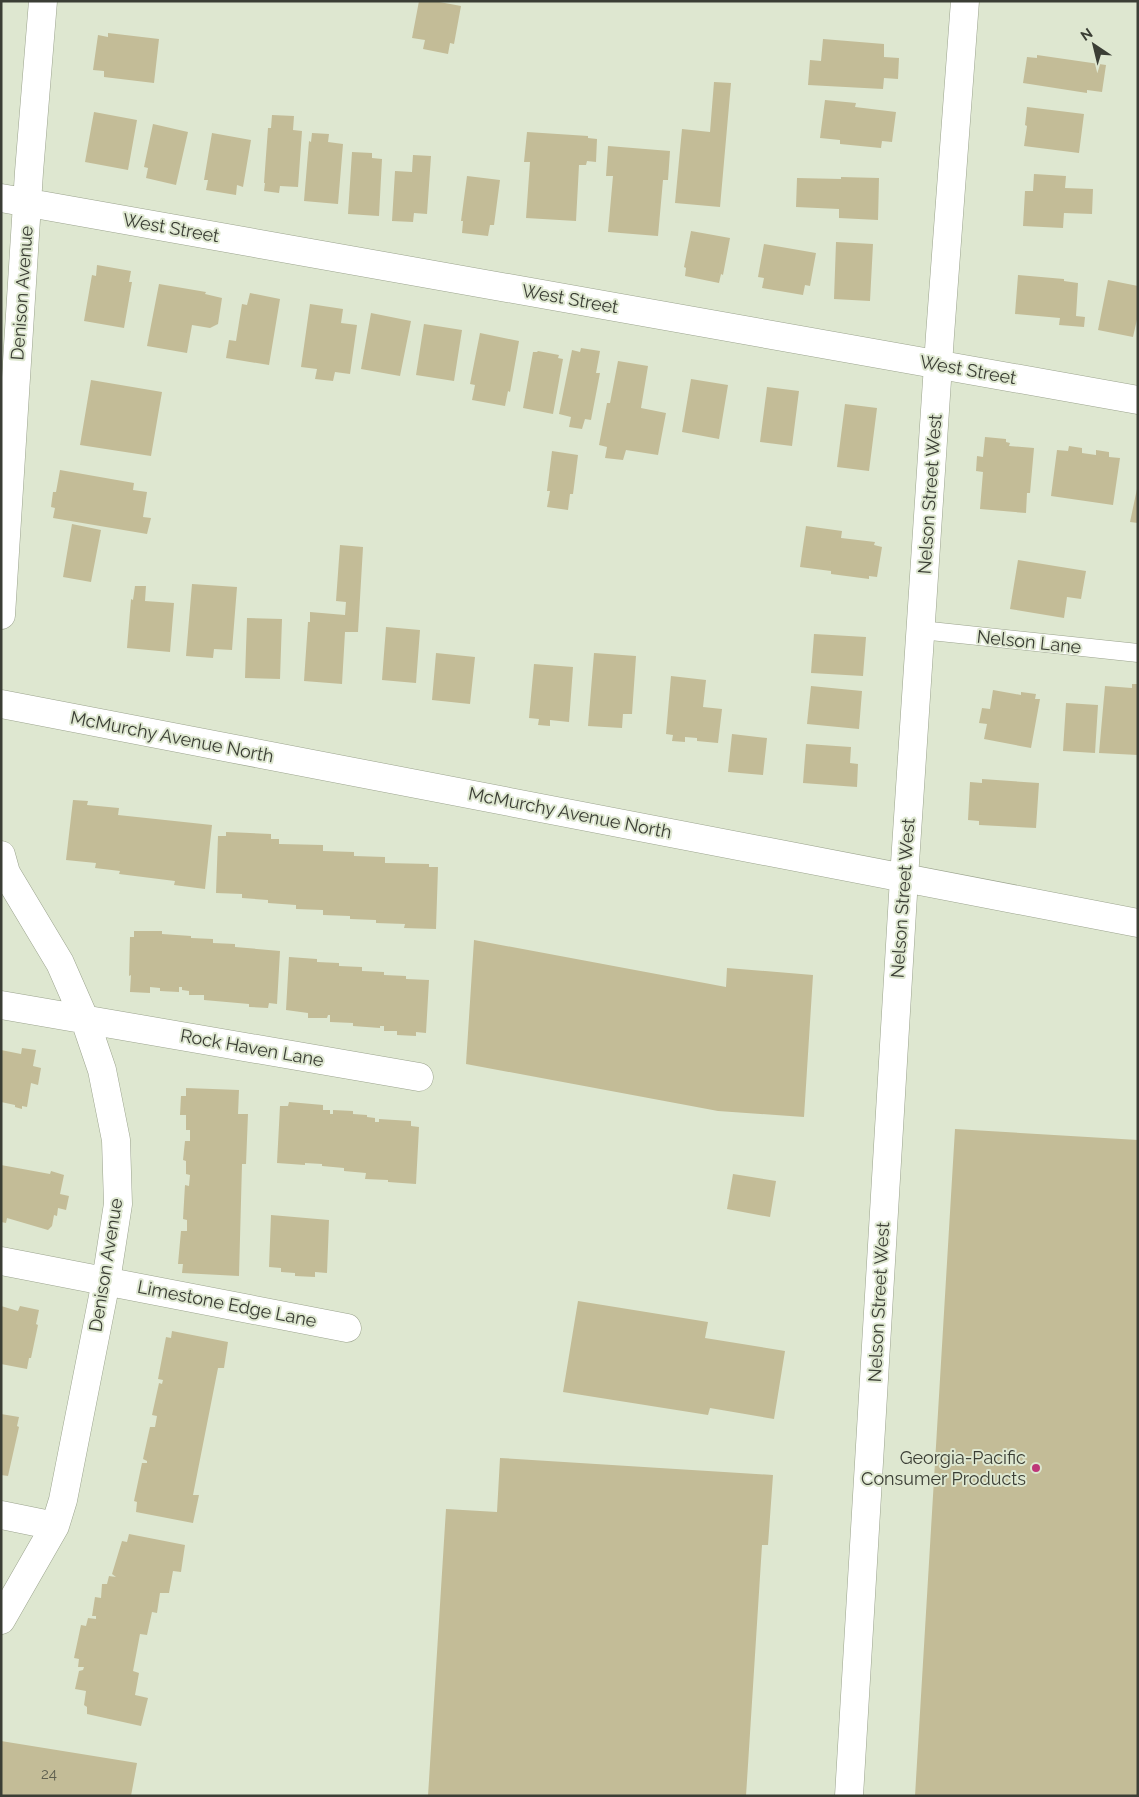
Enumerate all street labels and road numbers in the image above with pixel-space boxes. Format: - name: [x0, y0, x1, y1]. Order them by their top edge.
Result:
- street label: West Street: [121, 209, 221, 246]
- street label: Denison Avenue: [6, 224, 37, 361]
- street label: West Street: [520, 280, 620, 317]
- street label: West Street: [918, 351, 1018, 388]
- street label: Nelson Street West: [913, 413, 946, 575]
- street label: Nelson Lane: [976, 626, 1083, 657]
- street label: McMurchy Avenue North: [69, 706, 275, 767]
- street label: McMurchy Avenue North: [467, 782, 673, 843]
- street label: Nelson Street West: [886, 817, 919, 979]
- street label: Rock Haven Lane: [179, 1025, 326, 1071]
- street label: Denison Avenue: [85, 1196, 126, 1333]
- street label: Nelson Street West: [864, 1221, 893, 1383]
- street label: Limestone Edge Lane: [136, 1276, 319, 1331]

